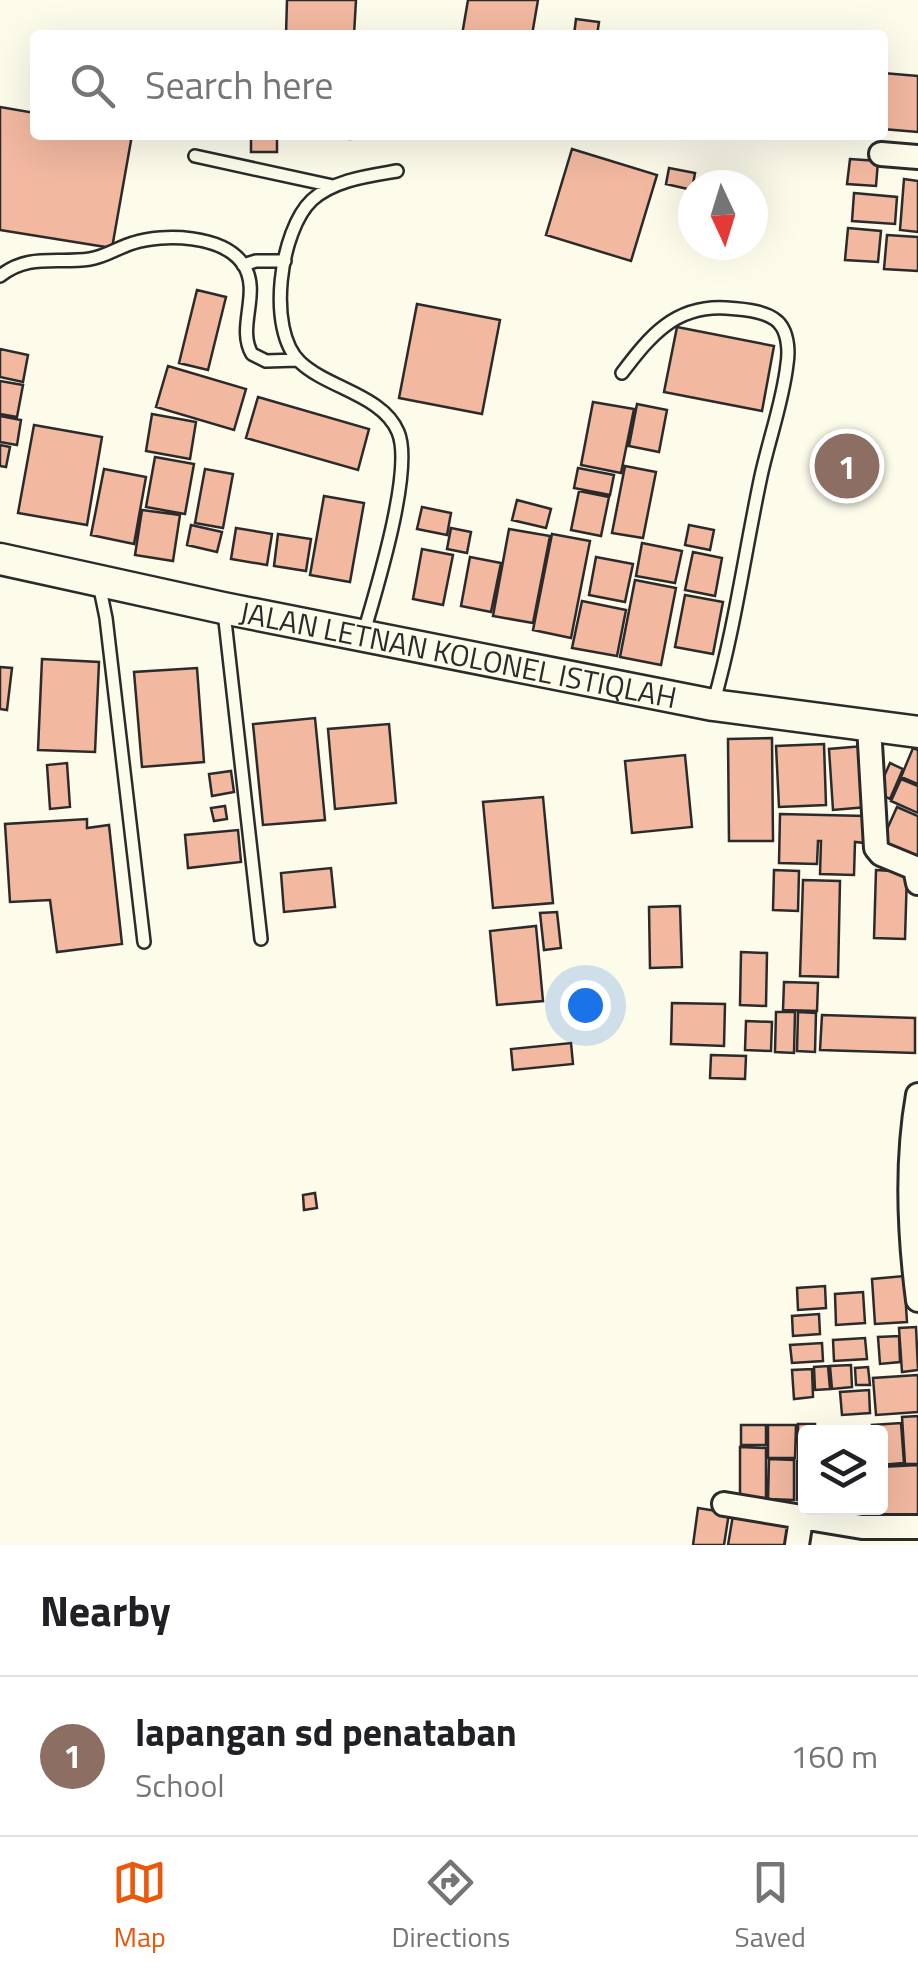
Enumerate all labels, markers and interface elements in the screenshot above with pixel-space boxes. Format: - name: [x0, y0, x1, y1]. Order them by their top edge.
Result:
- search box: [30, 30, 888, 140]
- text: Search here: [145, 56, 333, 114]
- icon: search: [65, 58, 120, 113]
- north arrow: [678, 170, 768, 260]
- pin: 1: [814, 428, 880, 504]
- street label: JALAN LETNAN KOLONEL ISTIQLAH: [236, 589, 681, 720]
- your location: [560, 980, 611, 1031]
- map controls: [798, 1425, 888, 1515]
- button: layers: [798, 1425, 888, 1515]
- text: Nearby: [40, 1578, 171, 1642]
- text: lapangan sd penataban: [135, 1703, 517, 1761]
- text: 1: [64, 1732, 81, 1780]
- text: 160 m: [790, 1732, 878, 1780]
- text: School: [135, 1761, 225, 1809]
- tab: Map: [112, 1855, 167, 1958]
- tab: Directions: [391, 1855, 510, 1958]
- tab: Saved: [735, 1855, 806, 1958]

